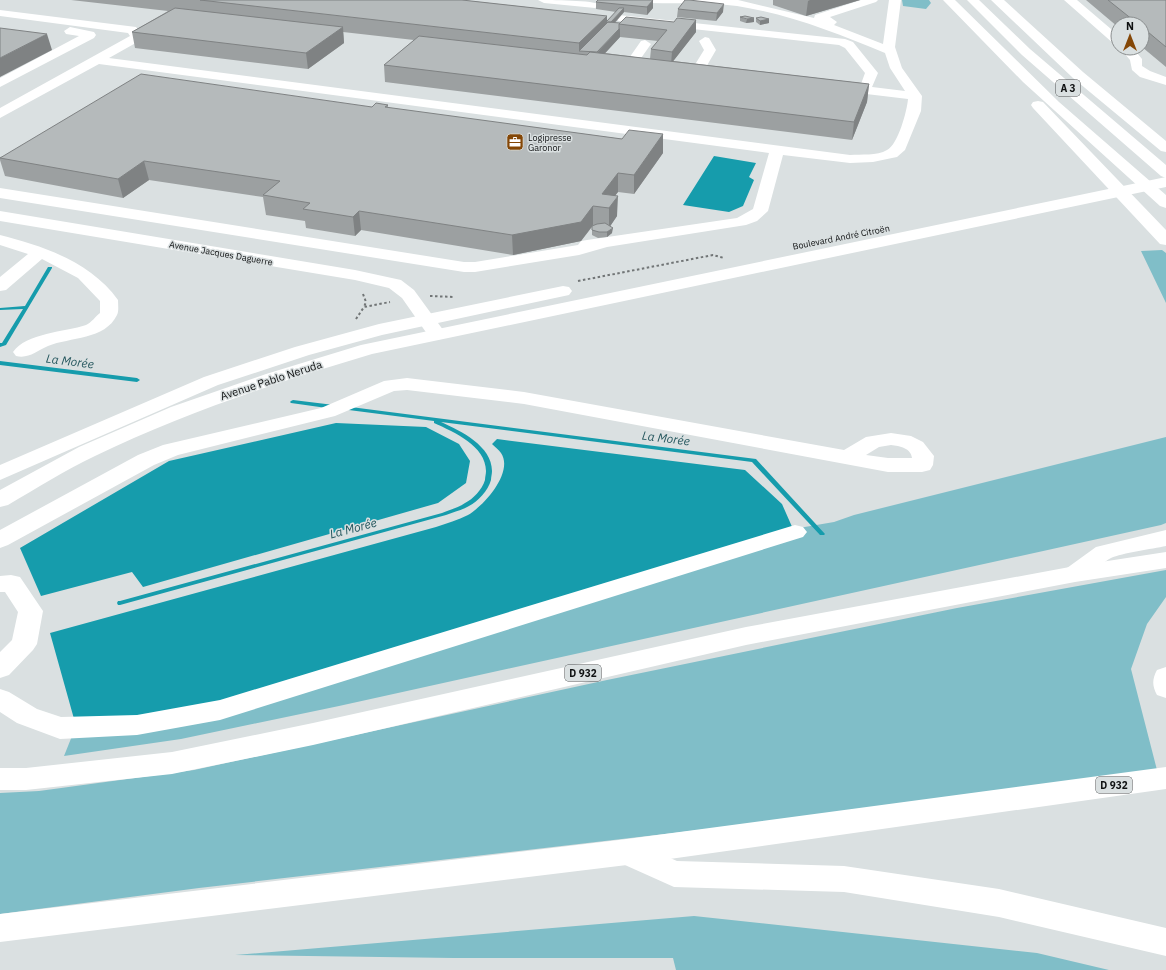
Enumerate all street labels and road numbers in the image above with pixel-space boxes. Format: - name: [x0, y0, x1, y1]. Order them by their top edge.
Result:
- road number: A 3: [1056, 80, 1080, 96]
- street label: Boulevard André Citroën: [791, 222, 891, 252]
- street label: Avenue Jacques Daguerre: [168, 238, 274, 268]
- street label: Avenue Pablo Neruda: [218, 357, 324, 403]
- road number: D 932: [565, 665, 601, 681]
- road number: D 932: [1096, 777, 1132, 793]

